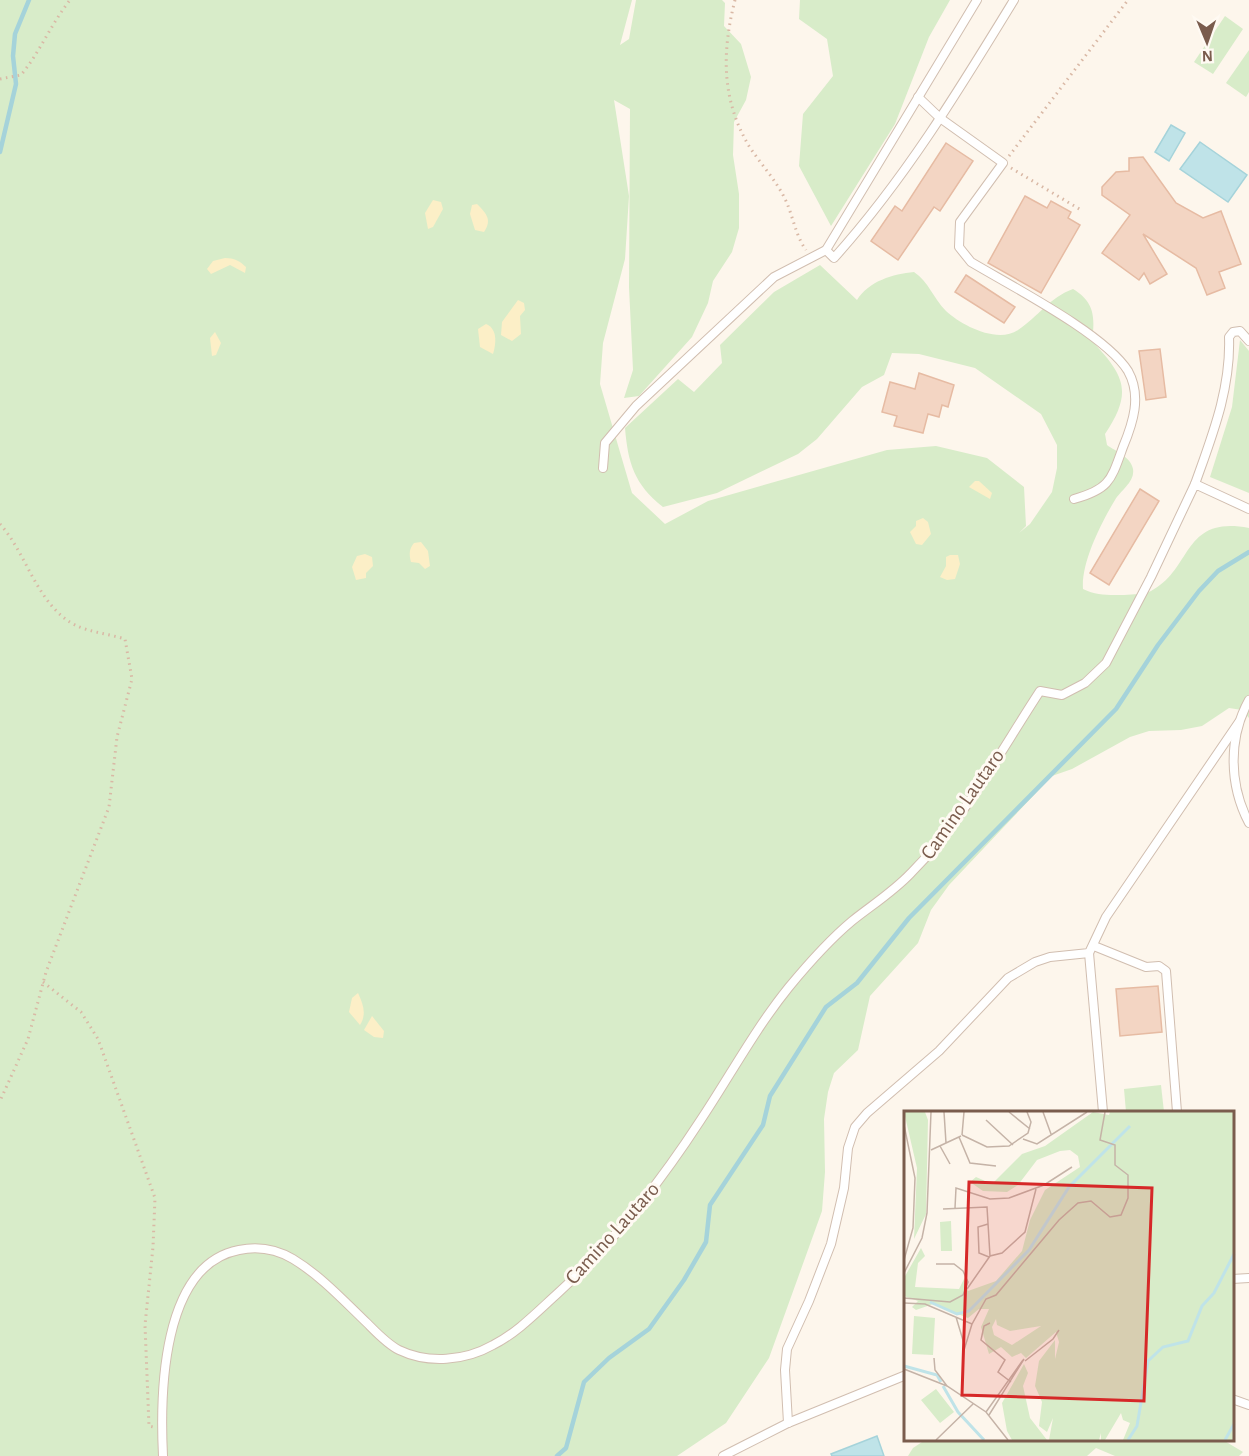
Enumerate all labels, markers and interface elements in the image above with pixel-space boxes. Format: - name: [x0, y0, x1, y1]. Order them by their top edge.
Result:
- north arrow: [1177, 12, 1237, 72]
- text: N: [1202, 48, 1213, 64]
- street label: Camino Lautaro: [917, 745, 1008, 863]
- inset map: [904, 1111, 1234, 1441]
- street label: Camino Lautaro: [561, 1178, 663, 1288]

